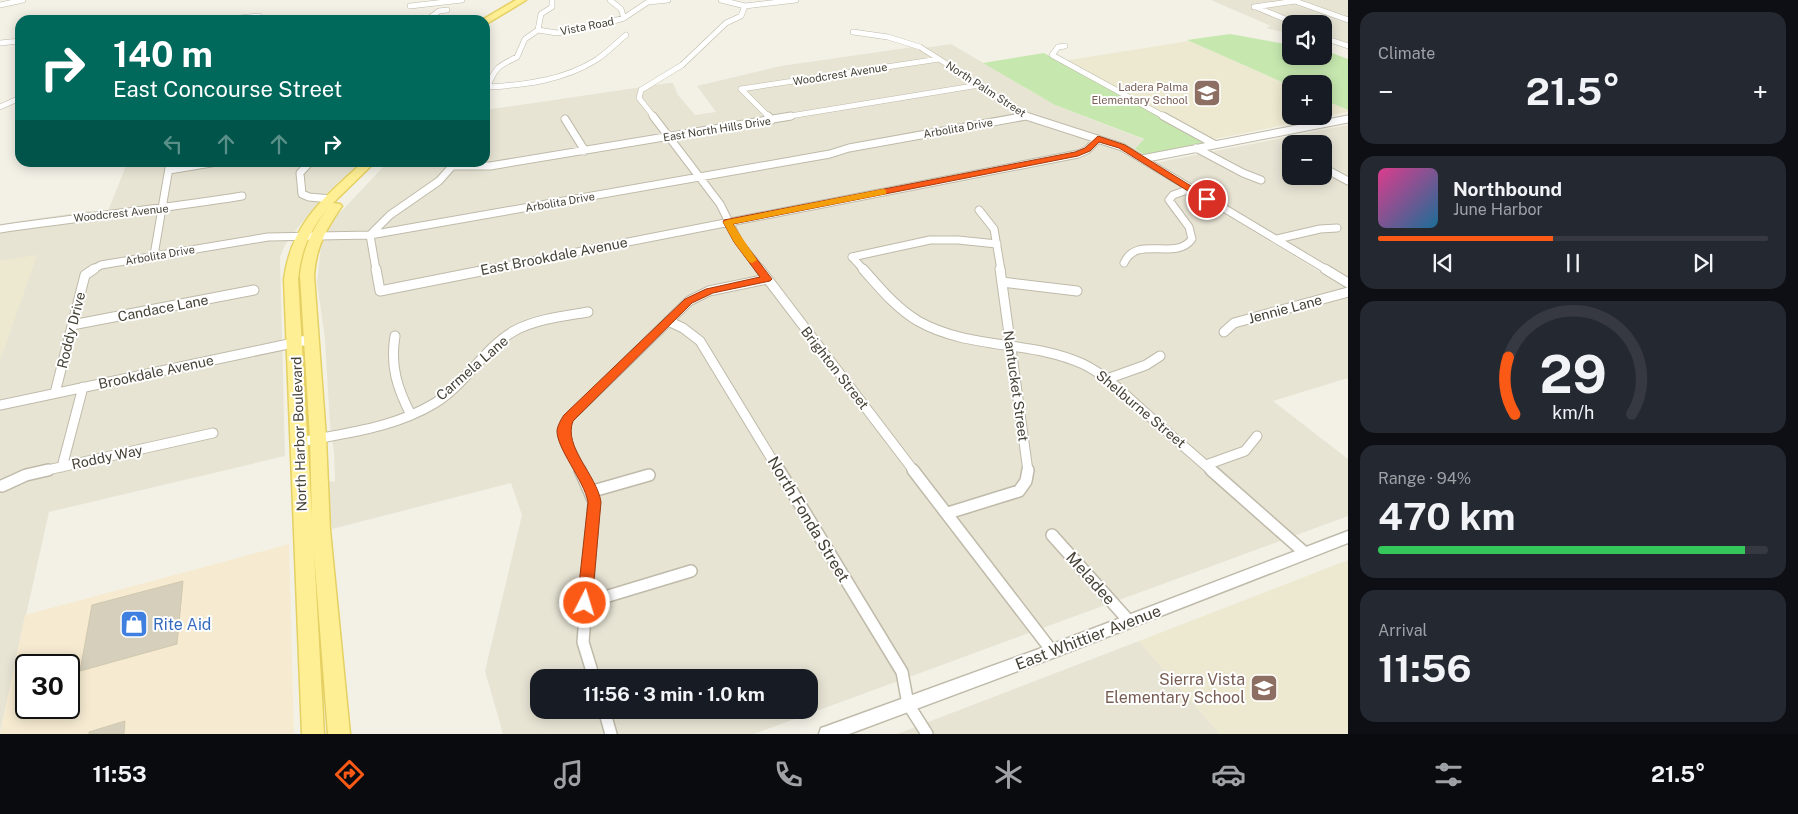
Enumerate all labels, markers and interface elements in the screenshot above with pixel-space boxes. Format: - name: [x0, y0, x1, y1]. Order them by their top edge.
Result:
- street label: Vista Road: [559, 15, 615, 37]
- map controls: [1282, 15, 1332, 185]
- button: sound: [1282, 15, 1332, 65]
- text: 140 m: [113, 34, 213, 75]
- icon: right: [30, 35, 95, 100]
- text: Climate: [1378, 44, 1435, 63]
- street label: North Palm Street: [944, 59, 1028, 119]
- street label: Woodcrest Avenue: [792, 61, 888, 87]
- text: 21.5°: [1526, 69, 1620, 114]
- button: +: [1282, 75, 1332, 125]
- text: −: [1378, 75, 1394, 108]
- text: +: [1752, 75, 1768, 108]
- text: East Concourse Street: [113, 76, 342, 102]
- school or university icon: Ladera Palma Elementary School: [1192, 78, 1222, 108]
- place label: Ladera Palma Elementary School: [1091, 81, 1188, 106]
- street label: East North Hills Drive: [662, 115, 772, 143]
- street label: Arbolita Drive: [922, 116, 994, 140]
- icon: left: [159, 130, 187, 158]
- icon: ahead: [212, 130, 240, 158]
- icon: ahead: [265, 130, 293, 158]
- icon: right: [318, 130, 346, 158]
- button: −: [1282, 135, 1332, 185]
- pin: [1186, 178, 1228, 220]
- text: Northbound: [1453, 178, 1562, 200]
- icon: arrive: [1193, 185, 1221, 213]
- street label: Arbolita Drive: [524, 190, 596, 214]
- text: June Harbor: [1453, 200, 1543, 219]
- street label: Woodcrest Avenue: [73, 202, 169, 224]
- street label: East Brookdale Avenue: [479, 234, 629, 278]
- street label: Arbolita Drive: [124, 243, 196, 267]
- icon: previous: [1429, 249, 1457, 277]
- icon: pause: [1559, 249, 1587, 277]
- icon: next: [1689, 249, 1717, 277]
- street label: Roddy Drive: [54, 290, 88, 370]
- street label: Candace Lane: [116, 291, 210, 325]
- street label: Jennie Lane: [1246, 291, 1324, 327]
- street label: Brighton Street: [798, 324, 872, 412]
- street label: Nantucket Street: [1000, 329, 1032, 443]
- street label: Carmela Lane: [433, 332, 511, 403]
- text: 29: [1539, 344, 1607, 405]
- street label: Brookdale Avenue: [97, 352, 215, 392]
- street label: North Harbor Boulevard: [288, 356, 310, 512]
- street label: Shelburne Street: [1093, 367, 1189, 451]
- text: km/h: [1552, 402, 1594, 423]
- street label: Roddy Way: [70, 442, 144, 472]
- street label: North Fonda Street: [764, 453, 854, 585]
- text: Range · 94%: [1378, 469, 1471, 488]
- text: 470 km: [1378, 494, 1515, 539]
- street label: Meladee: [1062, 548, 1119, 609]
- position arrow: [558, 576, 610, 628]
- street label: East Whittier Avenue: [1013, 601, 1164, 674]
- shop icon: Rite Aid: [119, 609, 149, 639]
- place label: Rite Aid: [153, 615, 211, 634]
- text: Arrival: [1378, 621, 1427, 640]
- text: 11:56: [1378, 646, 1472, 691]
- speed limit sign: 30: [15, 654, 80, 719]
- place label: Sierra Vista Elementary School: [1105, 670, 1245, 707]
- school or university icon: Sierra Vista Elementary School: [1249, 673, 1279, 703]
- text: 11:56 · 3 min · 1.0 km: [583, 683, 765, 705]
- icon: directions: [332, 757, 367, 792]
- icon: music: [551, 757, 586, 792]
- icon: phone: [771, 757, 806, 792]
- icon: climate: [991, 757, 1026, 792]
- icon: car: [1211, 757, 1246, 792]
- icon: filters: [1431, 757, 1466, 792]
- text: 11:53: [92, 761, 147, 787]
- text: 21.5°: [1651, 761, 1706, 787]

